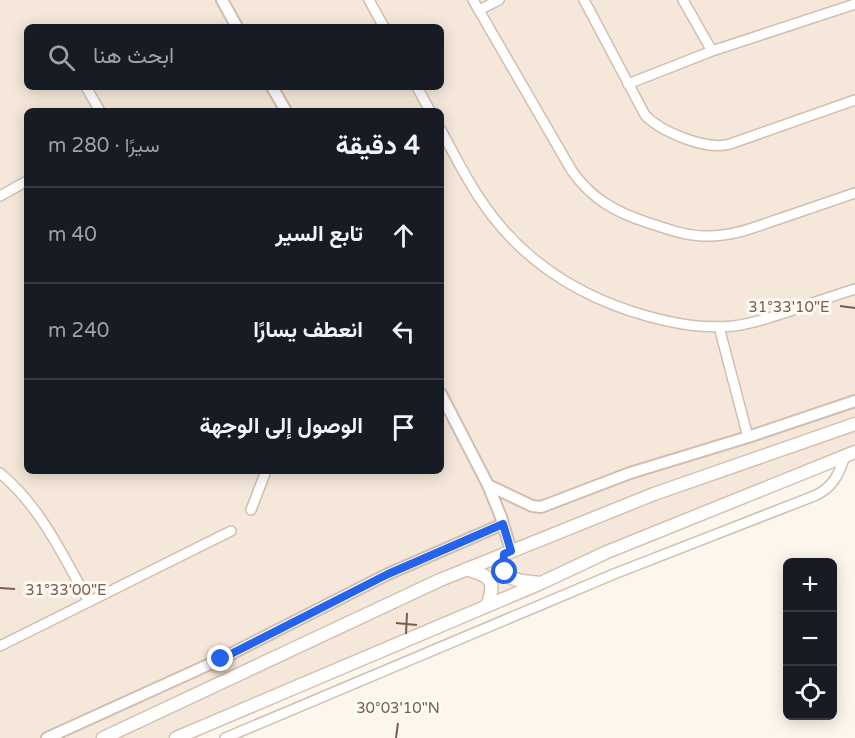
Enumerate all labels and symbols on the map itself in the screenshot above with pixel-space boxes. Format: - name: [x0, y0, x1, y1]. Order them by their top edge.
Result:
- text: 31°33'10"E: [748, 298, 830, 316]
- route start: [491, 558, 517, 584]
- text: 31°33'00"E: [25, 581, 107, 599]
- route end: [207, 645, 233, 671]
- text: 30°03'10"N: [356, 699, 440, 717]

